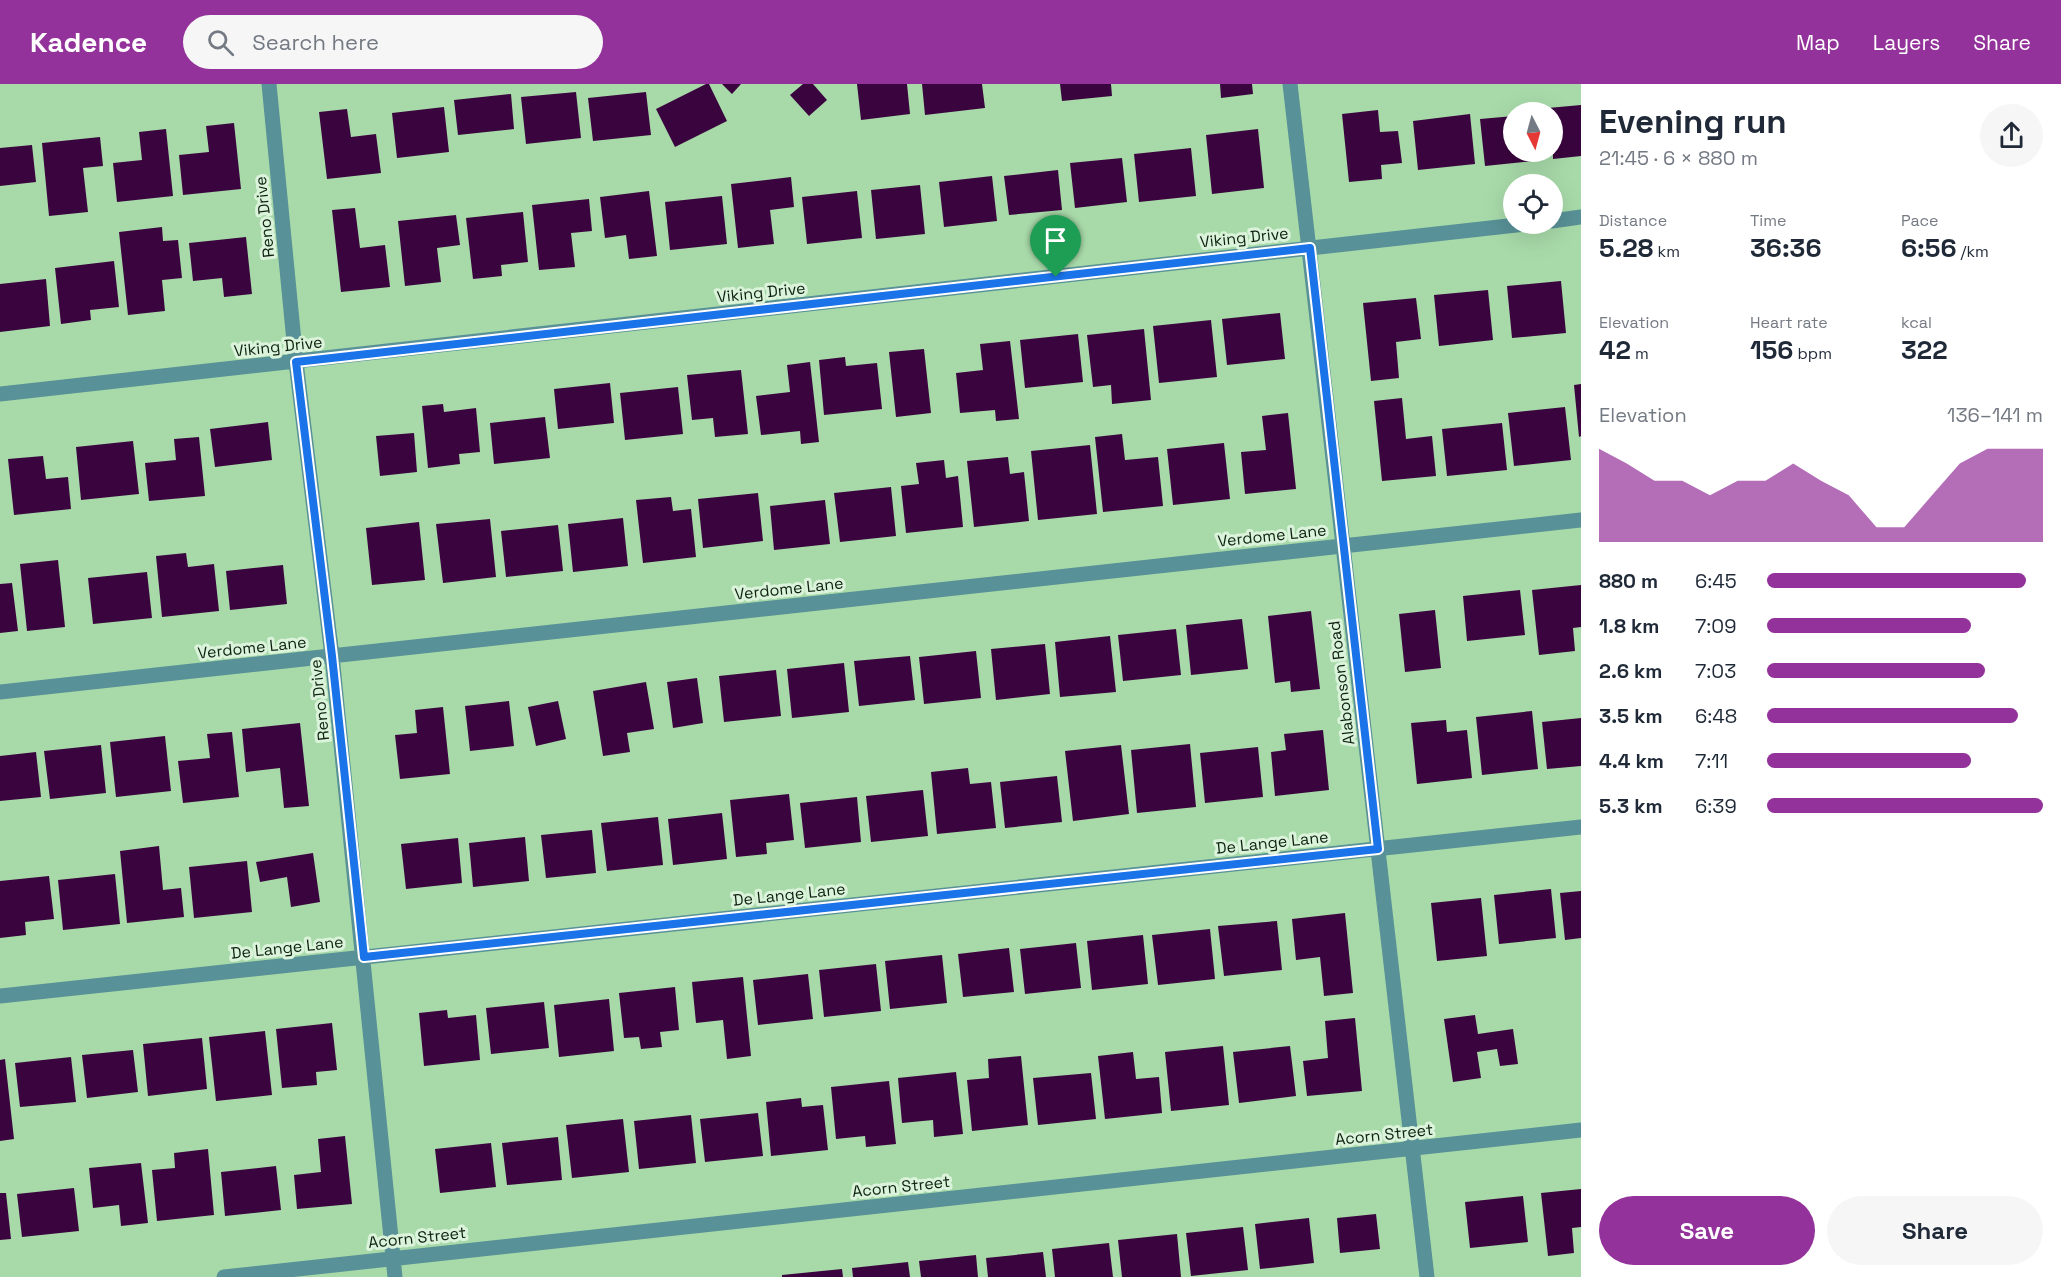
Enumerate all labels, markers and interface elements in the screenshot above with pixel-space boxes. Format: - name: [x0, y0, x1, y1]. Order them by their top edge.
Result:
- search box: [183, 15, 603, 69]
- text: Kadence: [30, 24, 147, 60]
- icon: search: [204, 26, 237, 59]
- text: Search here: [252, 28, 379, 56]
- text: Map: [1796, 29, 1840, 56]
- text: Layers: [1873, 29, 1940, 56]
- text: Share: [1973, 29, 2031, 56]
- text: Evening run: [1599, 101, 1787, 143]
- north arrow: [1503, 102, 1563, 162]
- map controls: [1503, 102, 1563, 234]
- button: share: [1980, 104, 2043, 167]
- text: 21:45 · 6 × 880 m: [1599, 145, 1758, 171]
- button: locate: [1503, 174, 1563, 234]
- street label: Reno Drive: [250, 175, 279, 259]
- text: Distance: [1599, 210, 1667, 231]
- text: Time: [1750, 210, 1786, 231]
- text: Pace: [1901, 210, 1938, 231]
- pin: [1030, 215, 1081, 277]
- street label: Viking Drive: [1199, 222, 1289, 253]
- icon: arrive: [1039, 224, 1072, 257]
- text: 5.28: [1599, 231, 1653, 265]
- text: 36:36: [1750, 231, 1822, 265]
- text: 6:56: [1901, 231, 1956, 265]
- text: km: [1653, 241, 1680, 262]
- text: /km: [1956, 241, 1989, 262]
- street label: Viking Drive: [716, 277, 806, 308]
- text: Elevation: [1599, 312, 1669, 333]
- text: Heart rate: [1750, 312, 1828, 333]
- text: kcal: [1901, 312, 1932, 333]
- street label: Viking Drive: [233, 331, 323, 362]
- text: 42: [1599, 333, 1631, 367]
- text: 156: [1750, 333, 1793, 367]
- text: 322: [1901, 333, 1948, 367]
- text: m: [1631, 343, 1649, 364]
- text: bpm: [1793, 343, 1832, 364]
- text: Elevation: [1599, 402, 1687, 428]
- text: 136–141 m: [1947, 402, 2043, 428]
- street label: Verdome Lane: [1217, 519, 1327, 552]
- text: 880 m: [1599, 568, 1658, 594]
- text: 6:45: [1695, 568, 1737, 594]
- street label: Verdome Lane: [734, 572, 844, 605]
- text: 1.8 km: [1599, 613, 1659, 639]
- text: 7:09: [1695, 613, 1736, 639]
- street label: Alabonson Road: [1323, 620, 1360, 746]
- street label: Verdome Lane: [197, 631, 307, 664]
- street label: Reno Drive: [305, 658, 334, 742]
- text: 2.6 km: [1599, 658, 1662, 684]
- text: 7:03: [1695, 658, 1736, 684]
- text: 3.5 km: [1599, 703, 1663, 729]
- text: 6:48: [1695, 703, 1737, 729]
- text: 4.4 km: [1599, 748, 1664, 774]
- text: 7:11: [1695, 748, 1728, 774]
- text: 5.3 km: [1599, 793, 1663, 819]
- text: 6:39: [1695, 793, 1737, 819]
- street label: De Lange Lane: [1215, 826, 1329, 859]
- street label: De Lange Lane: [732, 878, 846, 911]
- street label: De Lange Lane: [230, 931, 344, 964]
- street label: Acorn Street: [1334, 1119, 1434, 1150]
- street label: Acorn Street: [851, 1171, 951, 1202]
- button: Save: [1599, 1196, 1815, 1265]
- button: Share: [1827, 1196, 2043, 1265]
- street label: Acorn Street: [367, 1222, 467, 1253]

